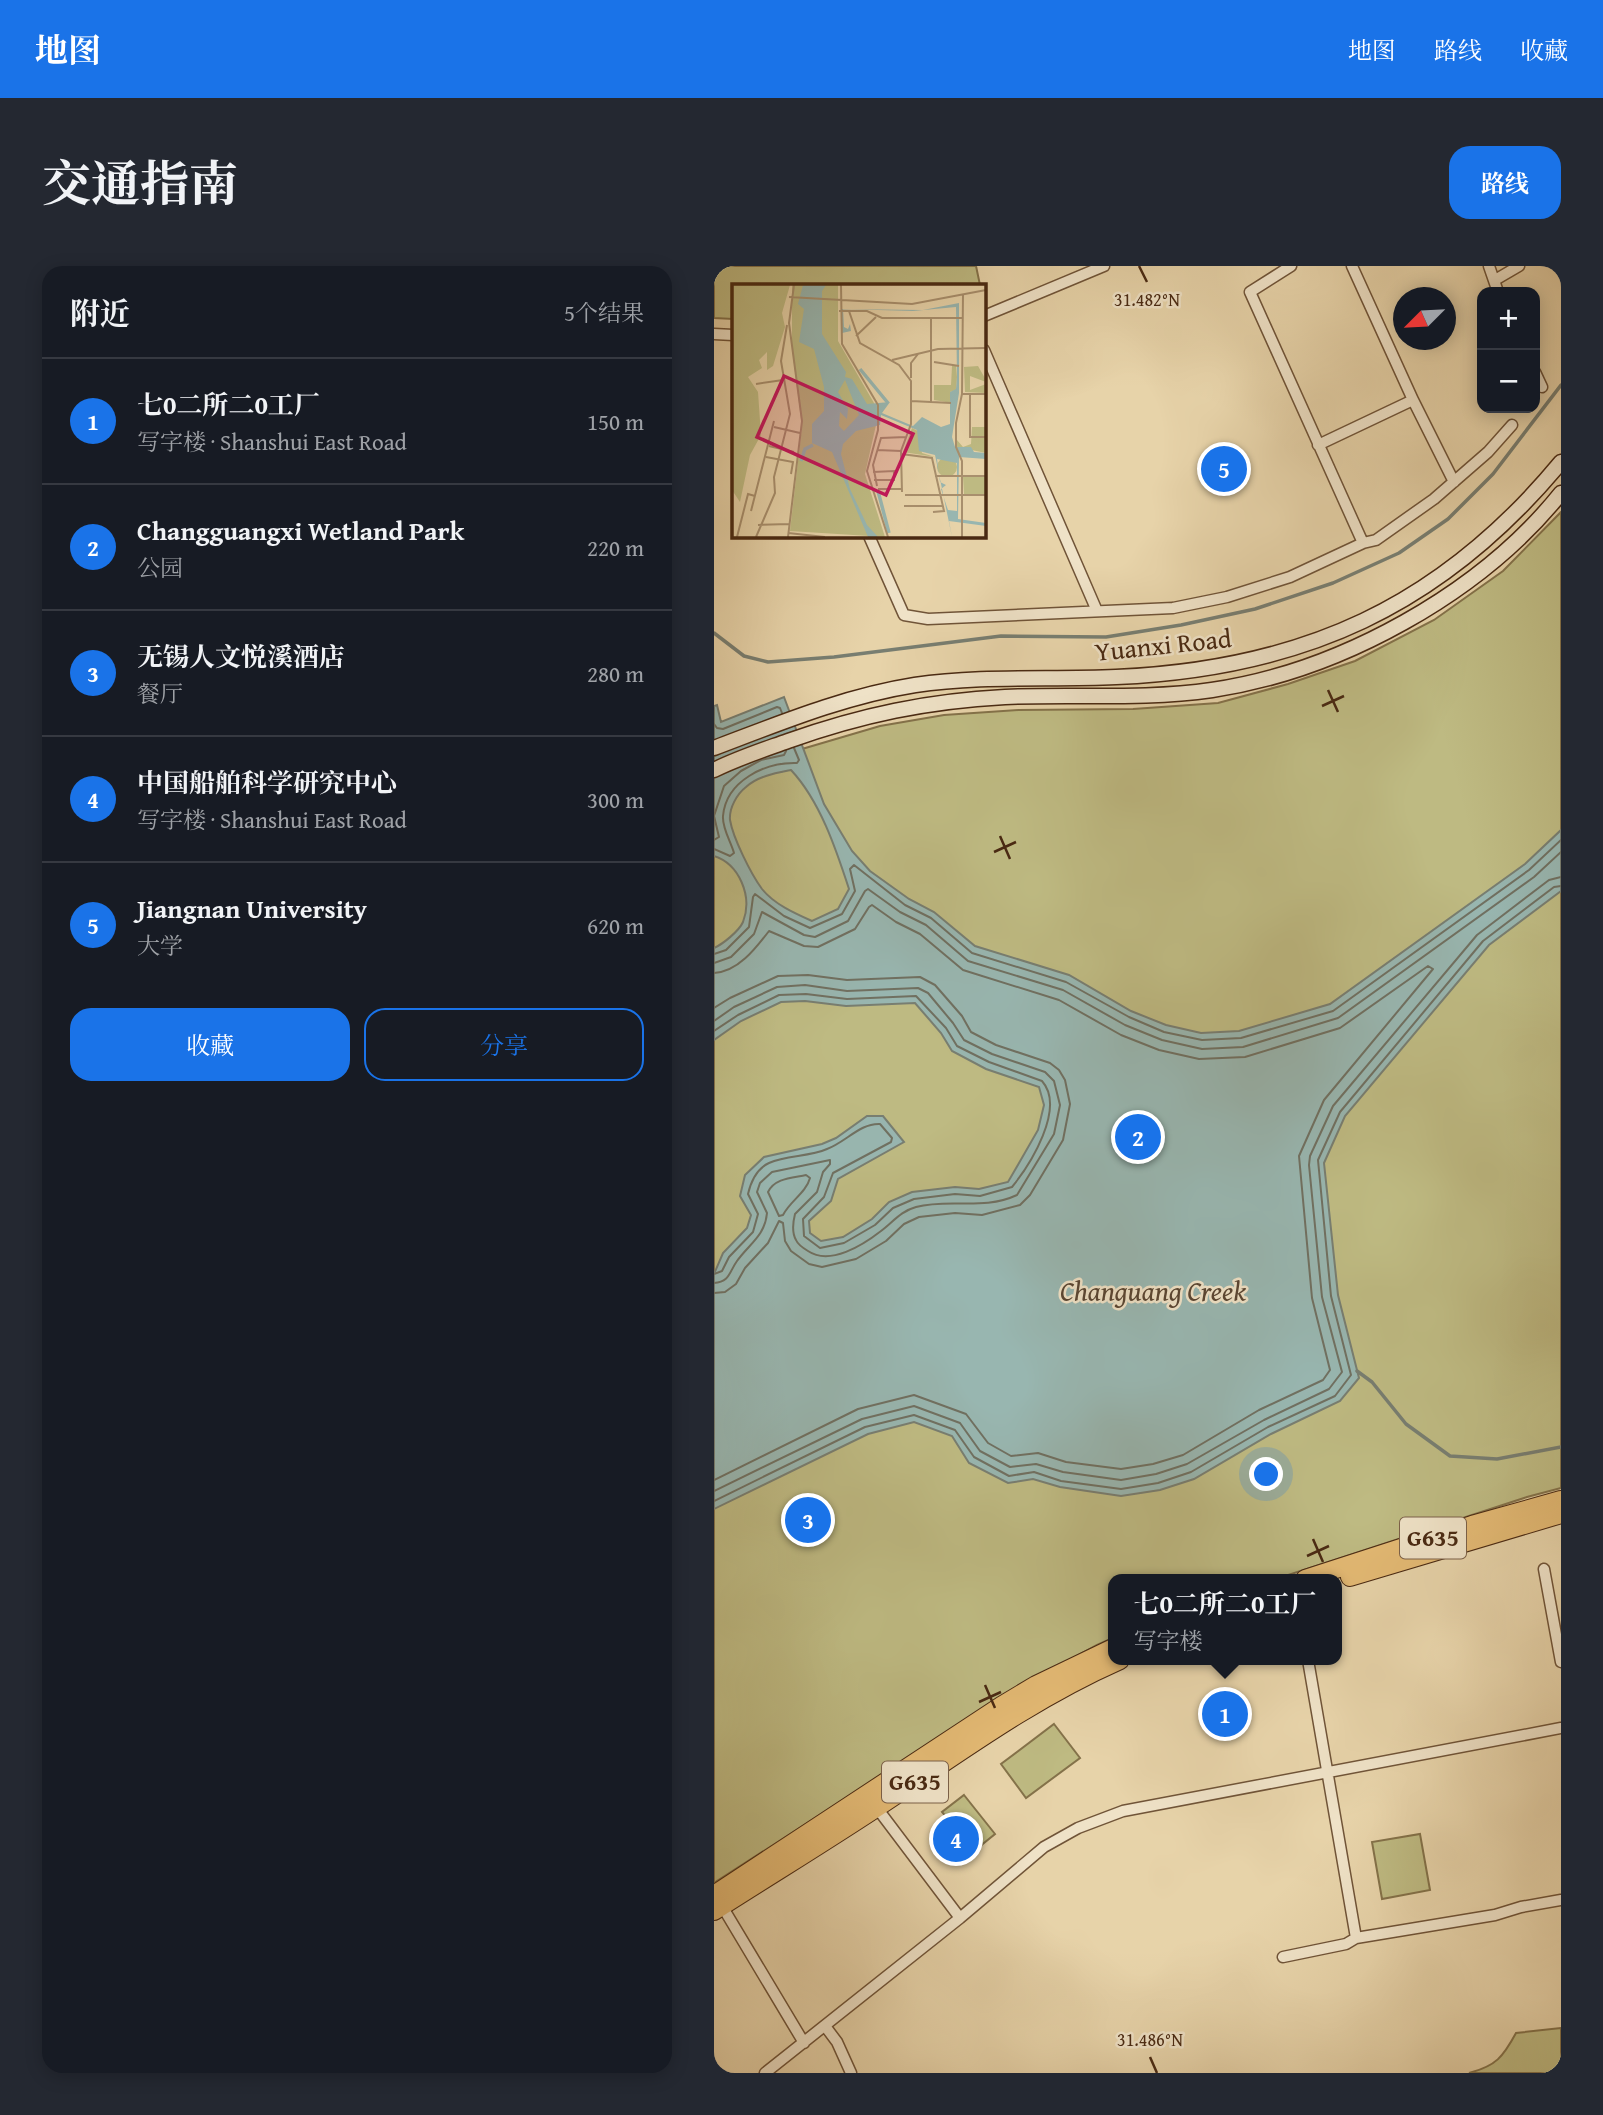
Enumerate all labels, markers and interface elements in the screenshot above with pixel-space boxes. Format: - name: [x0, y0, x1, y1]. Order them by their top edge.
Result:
- text: 地图: [35, 26, 101, 74]
- text: 地图: [1348, 33, 1396, 68]
- text: 路线: [1434, 33, 1482, 68]
- text: 收藏: [1520, 33, 1568, 68]
- button: 路线: [1449, 146, 1561, 219]
- text: 交通指南: [42, 147, 238, 219]
- inset map: [732, 284, 985, 537]
- text: 31.482°N: [1114, 286, 1180, 313]
- north arrow: [1393, 287, 1456, 350]
- map controls: [1477, 287, 1540, 413]
- button: +: [1477, 287, 1540, 350]
- text: 附近: [70, 291, 130, 335]
- text: 5个结果: [564, 296, 644, 329]
- button: −: [1477, 350, 1540, 413]
- text: 七0二所二0工厂: [137, 385, 320, 424]
- text: 1: [87, 405, 99, 438]
- text: 150 m: [587, 405, 644, 438]
- text: 写字楼 · Shanshui East Road: [137, 425, 407, 458]
- pin: 5: [1201, 443, 1247, 495]
- text: Changguangxi Wetland Park: [137, 511, 464, 550]
- text: 2: [87, 531, 99, 564]
- text: 220 m: [587, 531, 644, 564]
- text: 公园: [137, 551, 183, 584]
- street label: Yuanxi Road: [1093, 618, 1233, 671]
- text: 无锡人文悦溪酒店: [137, 637, 345, 676]
- text: 3: [87, 657, 99, 690]
- text: 280 m: [587, 657, 644, 690]
- text: 餐厅: [137, 677, 183, 710]
- text: 中国船舶科学研究中心: [137, 763, 397, 802]
- text: 4: [87, 783, 99, 816]
- text: 300 m: [587, 783, 644, 816]
- text: 写字楼 · Shanshui East Road: [137, 803, 407, 836]
- text: Jiangnan University: [137, 889, 367, 928]
- text: 5: [87, 909, 99, 942]
- text: 620 m: [587, 909, 644, 942]
- text: 大学: [137, 929, 183, 962]
- button: 收藏: [70, 1008, 350, 1081]
- button: 分享: [364, 1008, 644, 1081]
- pin: 2: [1115, 1111, 1161, 1163]
- water label: Changuang Creek: [1060, 1270, 1246, 1311]
- your location: [1249, 1457, 1283, 1491]
- pin: 3: [785, 1494, 831, 1546]
- road number: G635: [1400, 1518, 1466, 1558]
- popup: [1108, 1574, 1342, 1665]
- text: 七0二所二0工厂: [1134, 1584, 1316, 1623]
- text: 写字楼: [1134, 1624, 1203, 1657]
- pin: 1: [1202, 1688, 1248, 1740]
- road number: G635: [882, 1762, 948, 1802]
- pin: 4: [933, 1813, 979, 1865]
- text: 31.486°N: [1117, 2026, 1183, 2053]

